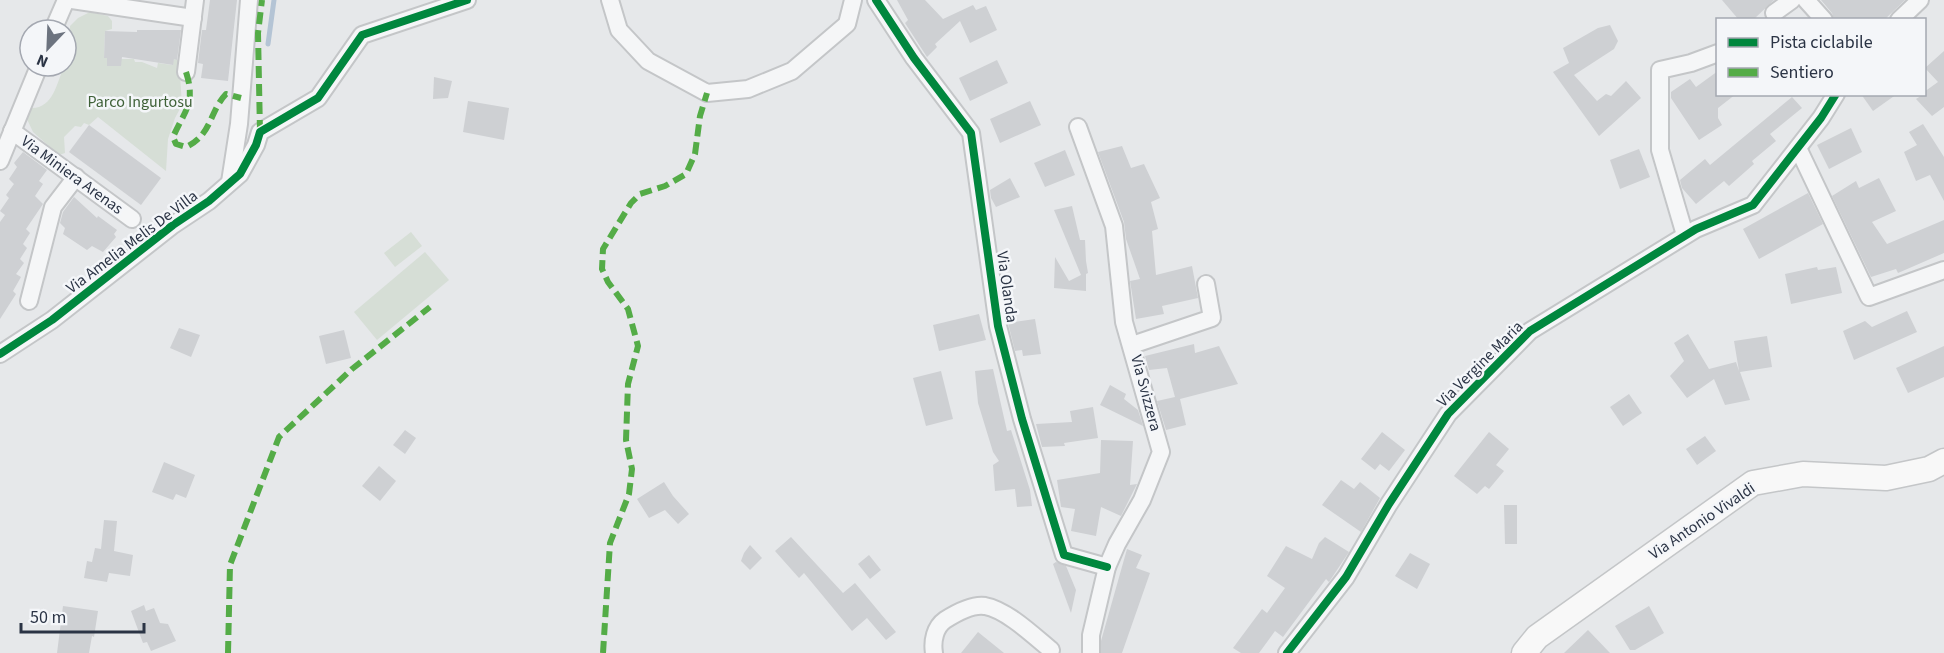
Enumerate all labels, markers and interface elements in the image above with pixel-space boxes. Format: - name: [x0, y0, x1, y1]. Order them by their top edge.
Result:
- north arrow: [18, 18, 78, 78]
- legend: [1716, 18, 1926, 96]
- text: Pista ciclabile: [1770, 30, 1873, 55]
- text: N: [33, 49, 52, 73]
- text: Sentiero: [1770, 60, 1834, 85]
- park label: Parco Ingurtosu: [87, 91, 193, 113]
- street label: Via Miniera Arenas: [16, 130, 128, 220]
- street label: Via Amelia Melis De Villa: [62, 185, 202, 299]
- street label: Via Olanda: [991, 250, 1023, 324]
- street label: Via Vergine Maria: [1432, 316, 1528, 412]
- street label: Via Svizzera: [1125, 352, 1167, 434]
- street label: Via Antonio Vivaldi: [1645, 477, 1759, 565]
- scale bar: [21, 596, 144, 634]
- text: 50 m: [30, 605, 66, 630]

